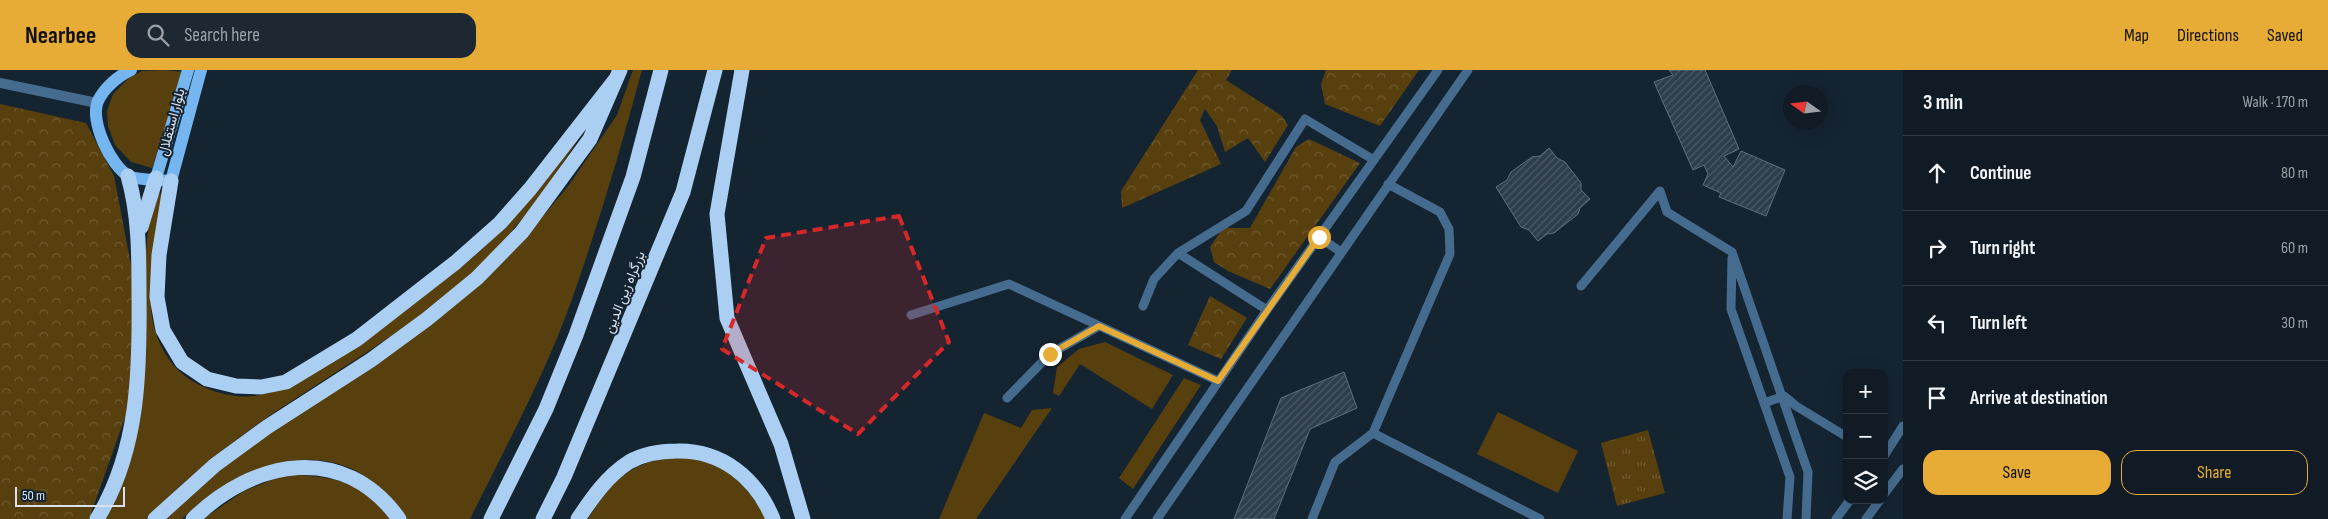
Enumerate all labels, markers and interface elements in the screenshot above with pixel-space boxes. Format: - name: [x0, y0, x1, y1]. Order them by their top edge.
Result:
- search box: [126, 13, 476, 58]
- text: Nearbee: [25, 21, 96, 50]
- icon: search: [144, 21, 172, 49]
- text: Search here: [184, 24, 260, 47]
- text: Map: [2124, 25, 2149, 46]
- text: Directions: [2177, 25, 2239, 46]
- text: Saved: [2267, 25, 2303, 46]
- north arrow: [1783, 85, 1828, 130]
- street label: بلوار استقلال: [154, 87, 190, 158]
- text: 3 min: [1923, 90, 1963, 115]
- text: Walk · 170 m: [2243, 93, 2308, 112]
- icon: ahead: [1923, 159, 1951, 187]
- text: Continue: [1970, 162, 2031, 185]
- text: 80 m: [2281, 164, 2308, 183]
- route start: [1308, 226, 1331, 249]
- icon: right: [1923, 234, 1951, 262]
- text: Turn right: [1970, 237, 2035, 260]
- text: 60 m: [2281, 239, 2308, 258]
- street label: بزرگراه زین الدین: [600, 249, 649, 336]
- icon: left: [1923, 309, 1951, 337]
- text: Turn left: [1970, 312, 2027, 335]
- text: 30 m: [2281, 314, 2308, 333]
- route end: [1039, 343, 1062, 366]
- map controls: [1843, 369, 1888, 504]
- button: +: [1843, 369, 1888, 414]
- icon: arrive: [1923, 384, 1951, 412]
- text: Arrive at destination: [1970, 387, 2108, 410]
- button: −: [1843, 414, 1888, 459]
- button: Save: [1923, 450, 2111, 495]
- button: Share: [2121, 450, 2308, 495]
- button: layers: [1843, 459, 1888, 504]
- scale bar: [15, 484, 125, 507]
- text: 50 m: [22, 487, 45, 504]

